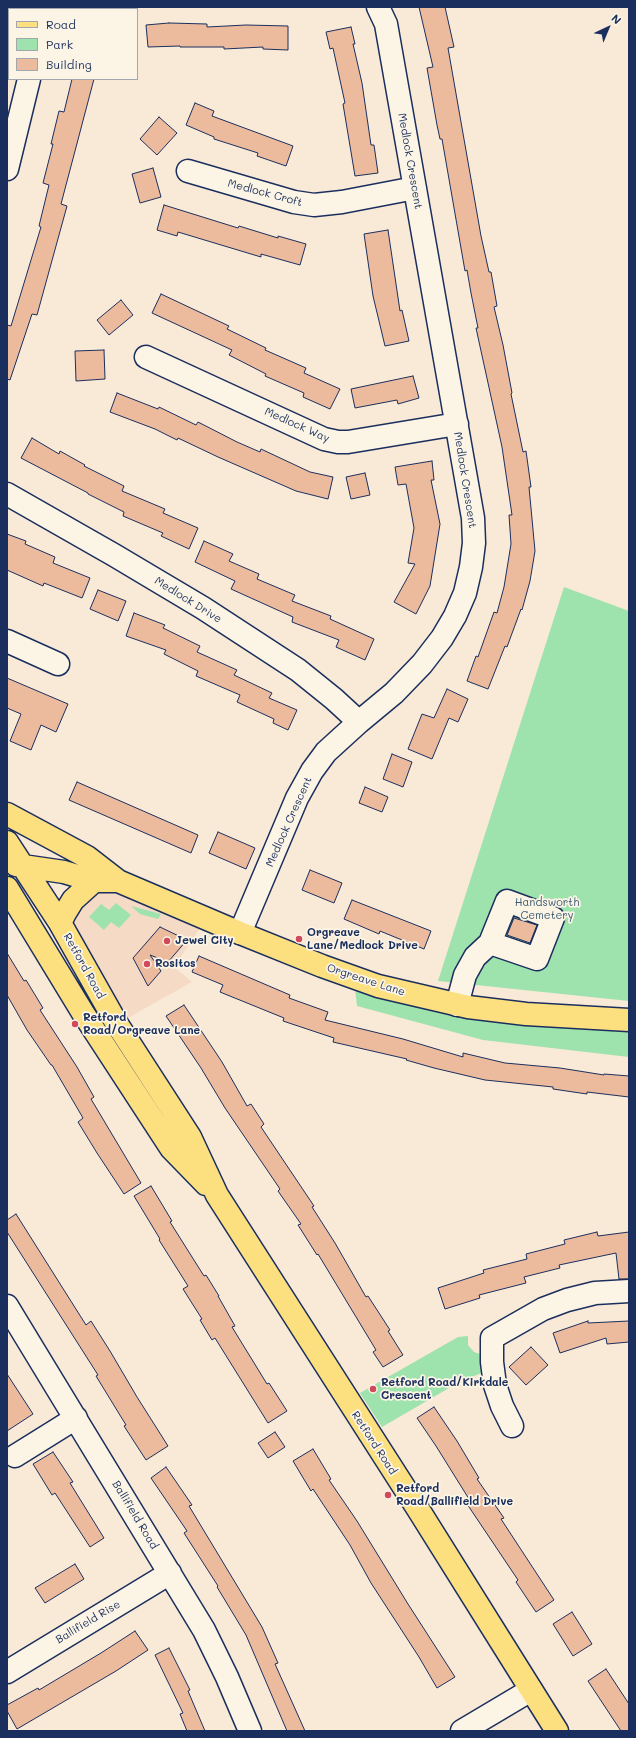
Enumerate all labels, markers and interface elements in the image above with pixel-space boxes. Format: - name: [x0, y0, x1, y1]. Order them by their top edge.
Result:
- legend: [8, 8, 138, 80]
- north arrow: [588, 8, 628, 48]
- text: N: [608, 11, 625, 27]
- text: Road: [46, 16, 76, 32]
- text: Park: [46, 36, 73, 52]
- text: Building: [46, 56, 92, 72]
- street label: Medlock Crescent: [395, 112, 425, 210]
- street label: Medlock Croft: [226, 177, 304, 209]
- street label: Medlock Way: [262, 405, 332, 445]
- street label: Medlock Crescent: [451, 431, 479, 529]
- street label: Medlock Drive: [152, 574, 224, 626]
- street label: Medlock Crescent: [263, 775, 315, 869]
- park label: Handsworth Cemetery: [515, 896, 579, 922]
- place label: Orgreave Lane/Medlock Drive: [307, 926, 418, 952]
- street label: Retford Road: [61, 931, 107, 1001]
- place label: Jewel City: [175, 934, 233, 948]
- marker: Orgreave Lane/Medlock Drive: [294, 934, 304, 944]
- marker: Jewel City: [162, 936, 172, 946]
- place label: Rositos: [155, 957, 196, 971]
- marker: Rositos: [142, 959, 152, 969]
- street label: Orgreave Lane: [325, 961, 407, 999]
- place label: Retford Road/Orgreave Lane: [83, 1011, 200, 1037]
- marker: Retford Road/Orgreave Lane: [70, 1019, 80, 1029]
- place label: Retford Road/Kirkdale Crescent: [381, 1376, 508, 1402]
- marker: Retford Road/Kirkdale Crescent: [368, 1384, 378, 1394]
- street label: Retford Road: [349, 1409, 399, 1477]
- street label: Ballifield Road: [109, 1478, 161, 1552]
- place label: Retford Road/Ballifield Drive: [396, 1482, 513, 1508]
- marker: Retford Road/Ballifield Drive: [383, 1490, 393, 1500]
- street label: Ballifield Rise: [53, 1598, 123, 1646]

